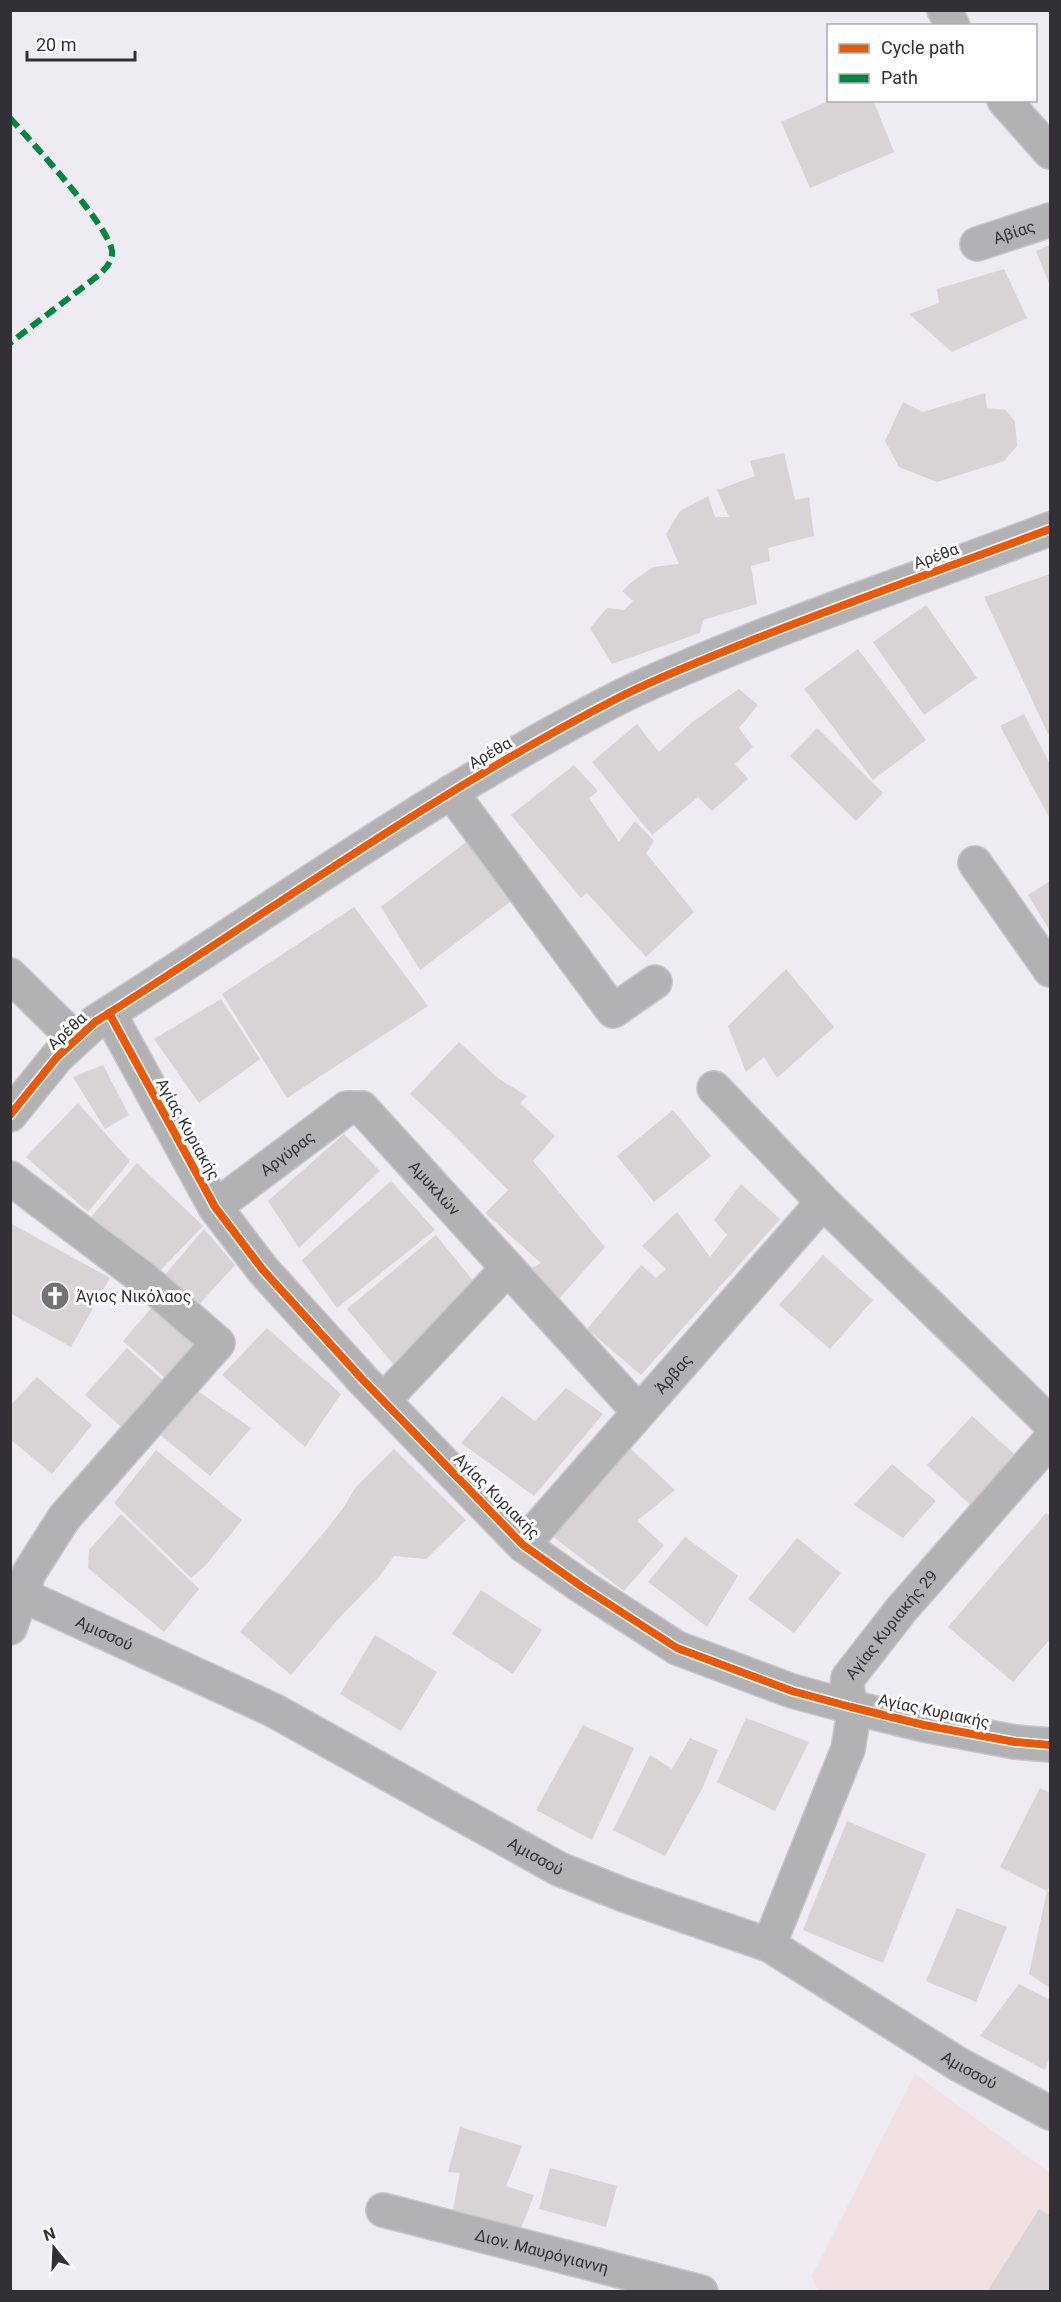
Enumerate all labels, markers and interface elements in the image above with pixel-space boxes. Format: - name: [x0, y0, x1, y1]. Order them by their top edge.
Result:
- scale bar: [27, 24, 135, 62]
- legend: [827, 24, 1037, 102]
- text: 20 m: [36, 34, 76, 55]
- text: Cycle path: [881, 37, 965, 58]
- text: Path: [881, 67, 918, 88]
- street label: Αβίας: [991, 216, 1037, 248]
- street label: Αρέθα: [911, 539, 961, 573]
- street label: Αρέθα: [465, 733, 515, 773]
- street label: Αρέθα: [44, 1008, 90, 1054]
- street label: Αγίας Κυριακής: [152, 1075, 224, 1183]
- street label: Αργύρας: [256, 1127, 318, 1179]
- street label: Αμυκλών: [405, 1157, 464, 1219]
- church icon: Άγιος Νικόλαος: [39, 1280, 71, 1312]
- place label: Άγιος Νικόλαος: [76, 1287, 191, 1306]
- street label: Άρβας: [651, 1350, 696, 1397]
- street label: Αγίας Κυριακής: [450, 1449, 544, 1543]
- street label: Αγίας Κυριακής 29: [841, 1566, 941, 1683]
- street label: Αμισσού: [73, 1612, 136, 1654]
- street label: Αγίας Κυριακής: [877, 1690, 991, 1732]
- street label: Αμισσού: [505, 1833, 567, 1879]
- street label: Αμισσού: [938, 2047, 1000, 2093]
- north arrow: [24, 2218, 84, 2278]
- text: N: [41, 2223, 58, 2245]
- street label: Διον. Μαυρόγιαννη: [473, 2225, 611, 2277]

